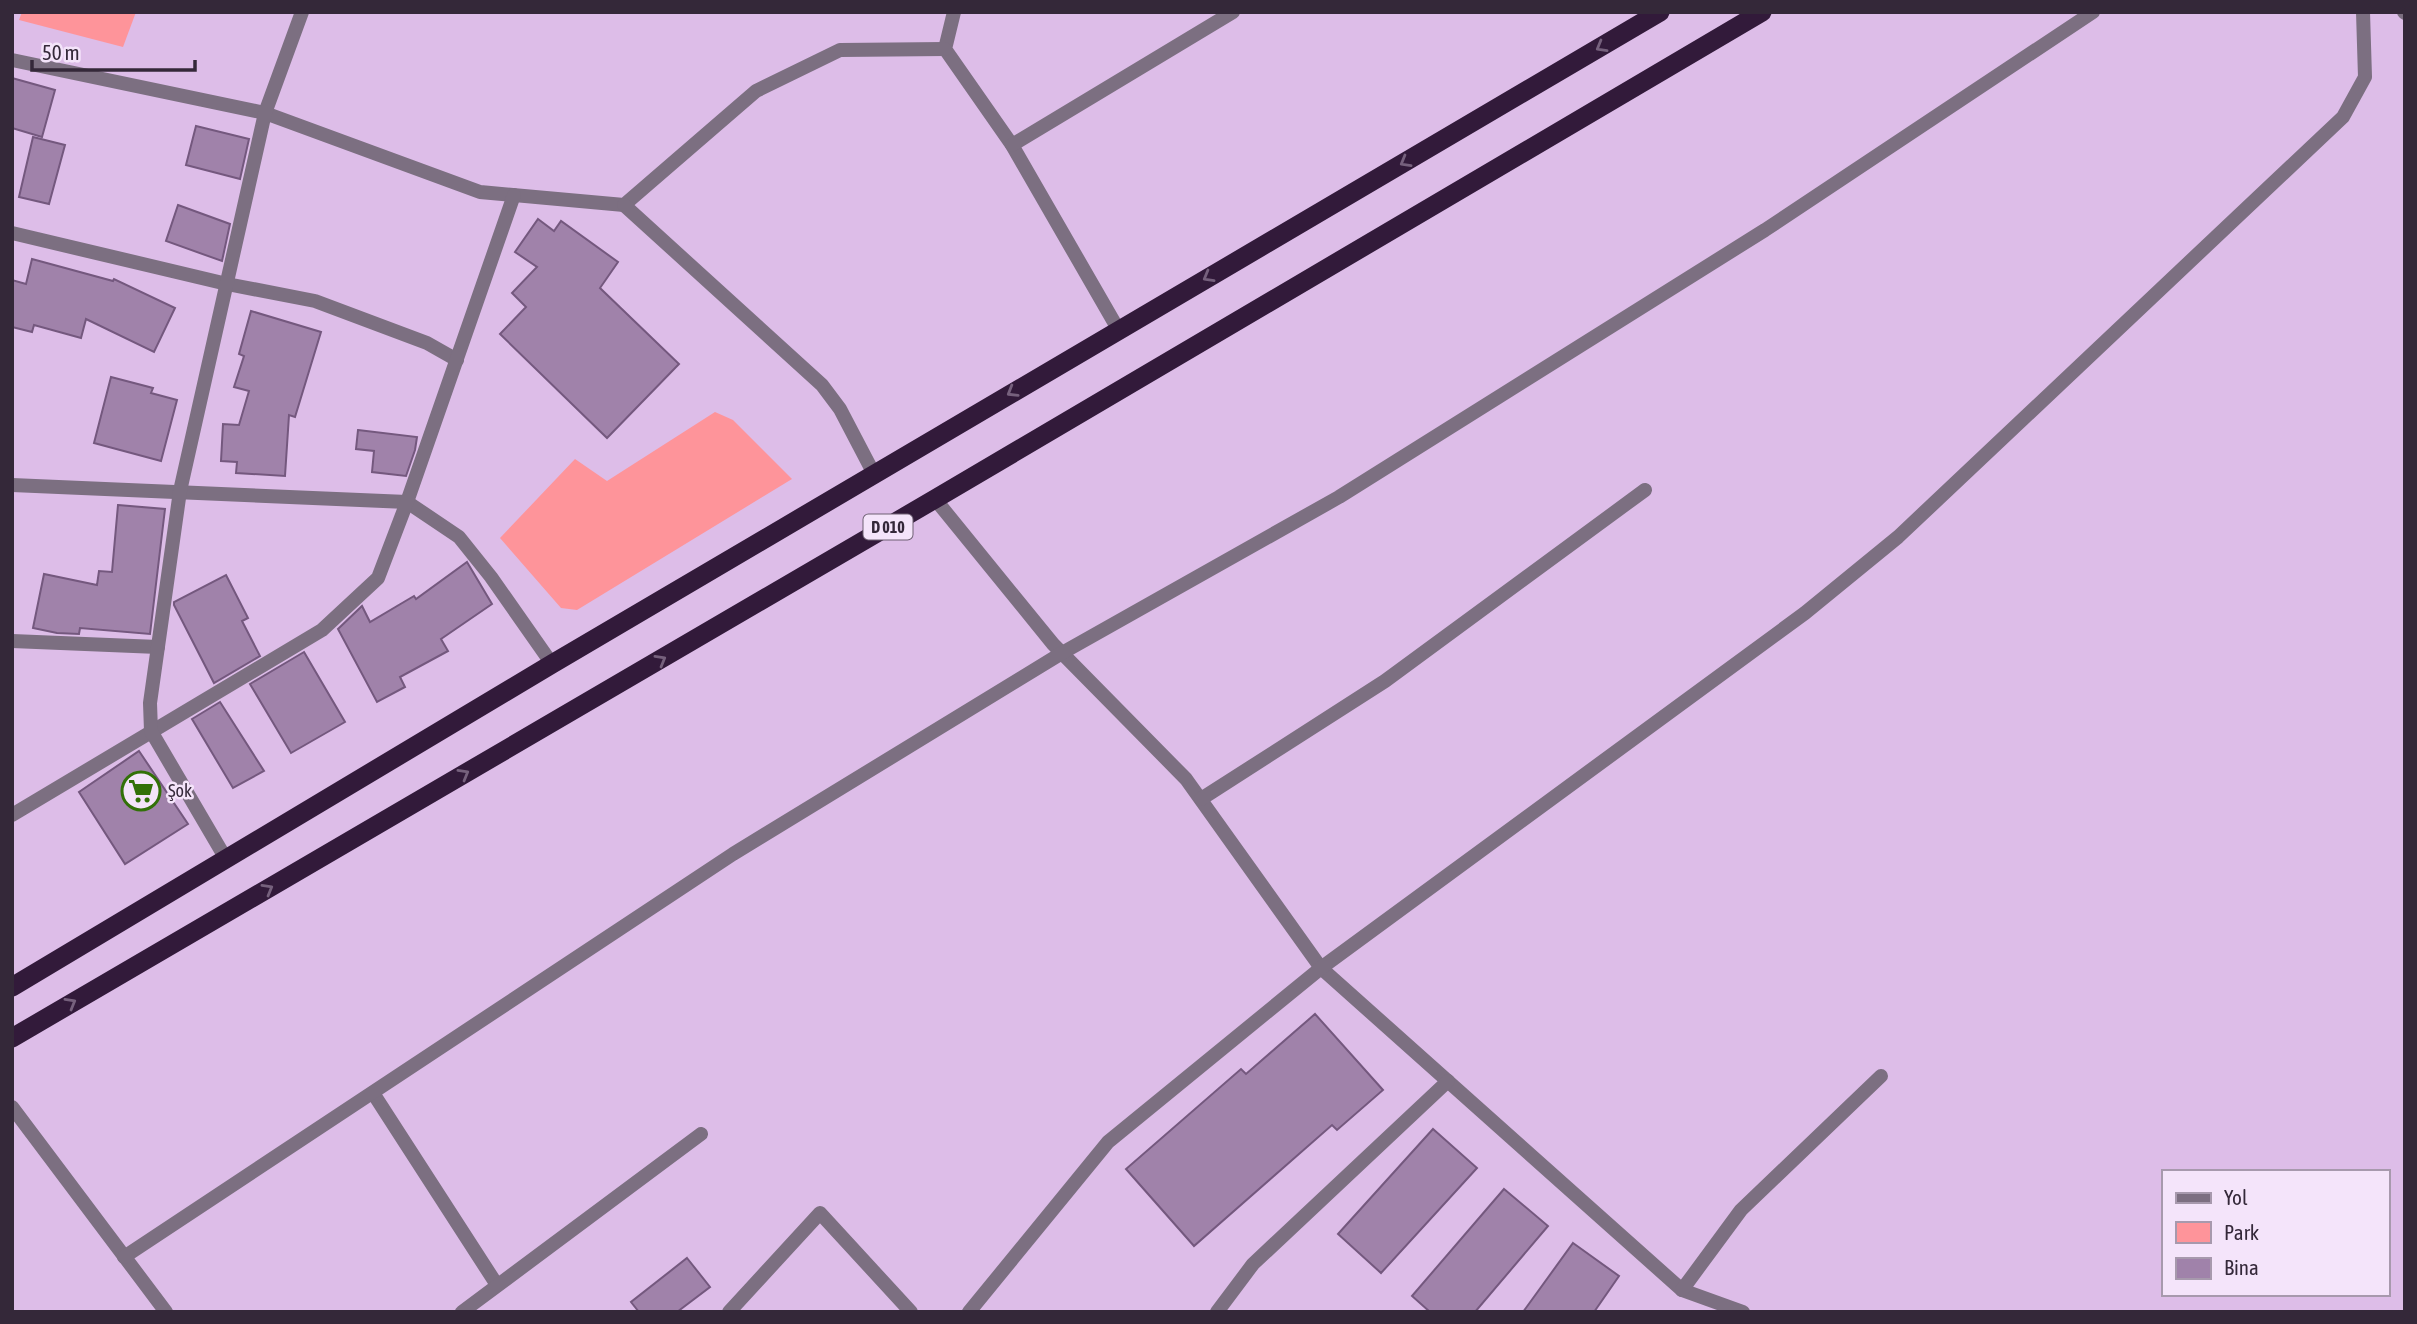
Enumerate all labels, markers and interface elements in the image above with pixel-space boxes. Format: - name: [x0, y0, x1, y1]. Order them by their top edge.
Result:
- scale bar: [32, 28, 194, 72]
- one-way arrow: [1595, 39, 1608, 52]
- text: 50 m: [42, 40, 80, 64]
- one-way arrow: [1399, 154, 1412, 167]
- one-way arrow: [1203, 269, 1216, 282]
- one-way arrow: [1007, 384, 1020, 397]
- road number: D 010: [864, 514, 912, 540]
- one-way arrow: [653, 655, 666, 668]
- one-way arrow: [457, 769, 470, 782]
- supermarket icon: Şok: [120, 770, 162, 812]
- place label: Şok: [168, 780, 192, 801]
- one-way arrow: [260, 884, 273, 897]
- one-way arrow: [64, 999, 77, 1012]
- legend: [2162, 1170, 2389, 1296]
- text: Yol: [2224, 1185, 2248, 1209]
- text: Park: [2224, 1220, 2259, 1244]
- text: Bina: [2224, 1255, 2259, 1279]

